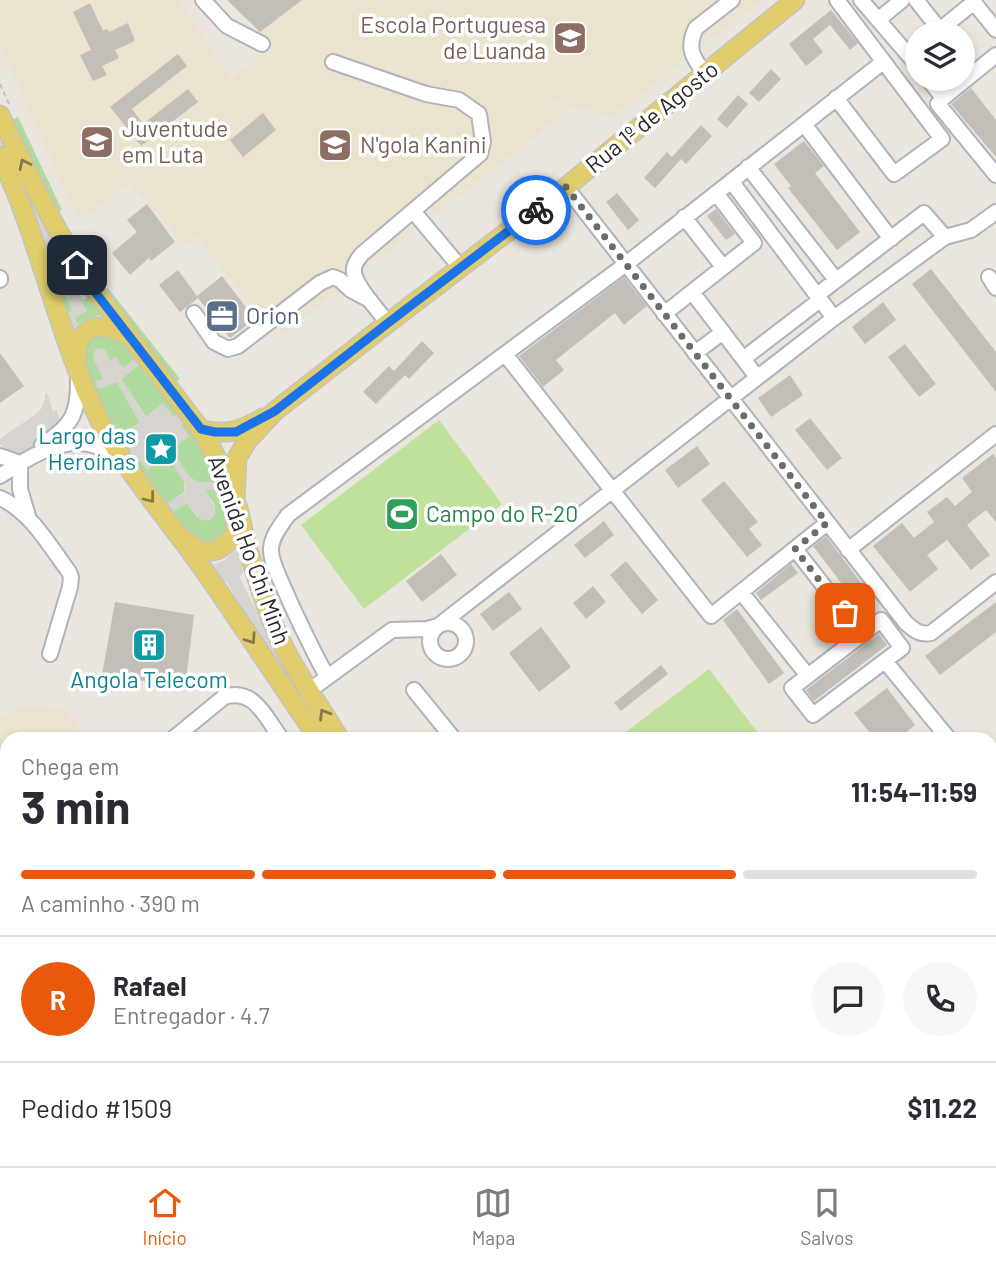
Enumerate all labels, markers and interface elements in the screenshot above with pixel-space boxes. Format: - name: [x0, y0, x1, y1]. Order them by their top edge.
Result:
- place label: Escola Portuguesa de Luanda: [360, 10, 546, 64]
- school or university icon: Escola Portuguesa de Luanda: [551, 19, 589, 57]
- map controls: [905, 21, 975, 91]
- button: layers: [905, 21, 975, 91]
- street label: Rua 1º de Agosto: [579, 54, 723, 178]
- place label: Juventude em Luta: [122, 114, 228, 168]
- school or university icon: Juventude em Luta: [78, 123, 116, 161]
- school or university icon: N'gola Kanini: [316, 126, 354, 164]
- place label: N'gola Kanini: [360, 130, 487, 158]
- one-way arrow: [18, 159, 32, 171]
- courier: [501, 175, 571, 245]
- icon: bike: [517, 191, 555, 229]
- pin: [47, 235, 107, 295]
- icon: home: [58, 246, 96, 284]
- office icon: Orion: [203, 297, 241, 335]
- place label: Orion: [246, 301, 299, 329]
- place label: Largo das Heroínas: [38, 421, 136, 475]
- place icon: Largo das Heroínas: [142, 430, 180, 468]
- street label: Avenida Ho Chi Minh: [203, 451, 297, 648]
- one-way arrow: [142, 490, 155, 503]
- sports icon: Campo do R-20: [383, 495, 421, 533]
- place label: Campo do R-20: [426, 499, 578, 527]
- pin: [815, 583, 875, 643]
- icon: bag: [826, 594, 864, 632]
- building icon: Angola Telecom: [130, 626, 168, 664]
- one-way arrow: [242, 631, 255, 644]
- place label: Angola Telecom: [70, 665, 228, 693]
- one-way arrow: [320, 709, 333, 722]
- text: Chega em: [21, 752, 119, 780]
- text: 11:54–11:59: [851, 776, 977, 807]
- text: 3 min: [21, 778, 130, 833]
- text: A caminho · 390 m: [21, 889, 200, 917]
- button: chat: [811, 962, 885, 1036]
- button: phone: [903, 962, 977, 1036]
- text: Rafael: [113, 970, 187, 1001]
- text: R: [50, 984, 66, 1015]
- text: Entregador · 4.7: [113, 1001, 270, 1029]
- text: Pedido #1509: [21, 1092, 172, 1123]
- text: $11.22: [907, 1092, 977, 1123]
- tab: Início: [142, 1184, 187, 1249]
- tab: Mapa: [472, 1184, 515, 1249]
- tab: Salvos: [800, 1184, 854, 1249]

